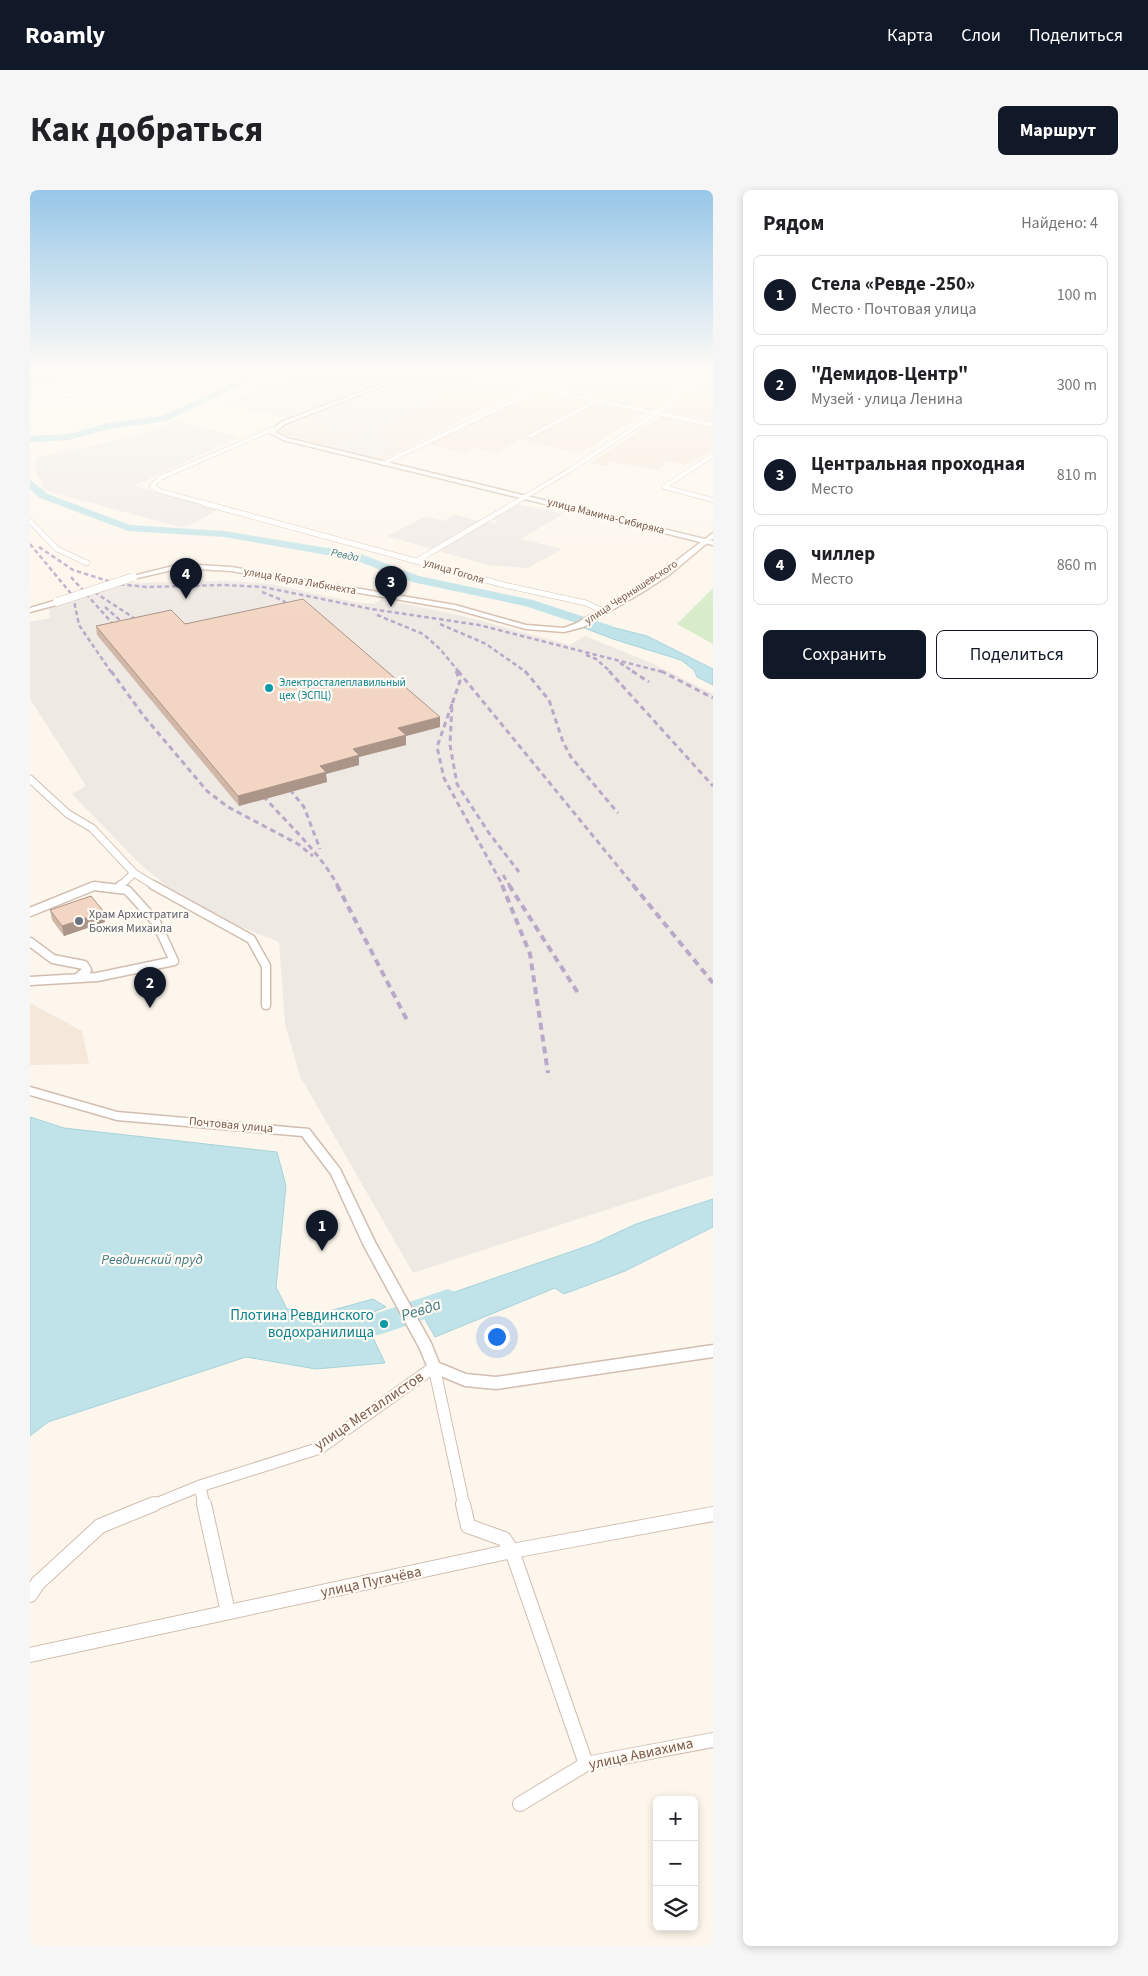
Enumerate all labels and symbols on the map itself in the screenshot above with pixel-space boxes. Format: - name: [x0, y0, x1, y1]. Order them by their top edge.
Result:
- street label: улица Мамина-Сибиряка: [546, 494, 666, 538]
- water label: Ревда: [330, 545, 360, 565]
- street label: улица Гоголя: [422, 555, 486, 587]
- street label: улица Чернышевского: [581, 556, 681, 628]
- pin: 4: [170, 558, 202, 599]
- street label: улица Карла Либкнехта: [243, 564, 357, 598]
- pin: 3: [375, 566, 407, 607]
- place label: Электросталеплавильный цех (ЭСПЦ): [279, 675, 406, 703]
- marker: Электросталеплавильный цех (ЭСПЦ): [263, 682, 275, 694]
- place label: Храм Архистратига Божия Михаила: [89, 906, 189, 937]
- marker: Храм Архистратига Божия Михаила: [73, 915, 85, 927]
- pin: 2: [134, 967, 166, 1008]
- street label: Почтовая улица: [188, 1113, 274, 1137]
- pin: 1: [306, 1210, 338, 1251]
- water label: Ревдинский пруд: [101, 1250, 203, 1270]
- water label: Ревда: [398, 1293, 444, 1327]
- place label: Плотина Ревдинского водохранилища: [230, 1305, 374, 1343]
- marker: Плотина Ревдинского водохранилища: [378, 1318, 390, 1330]
- your location: [484, 1324, 510, 1350]
- street label: улица Металлистов: [310, 1366, 428, 1456]
- street label: улица Пугачёва: [319, 1561, 423, 1603]
- street label: улица Авиахима: [587, 1733, 695, 1775]

